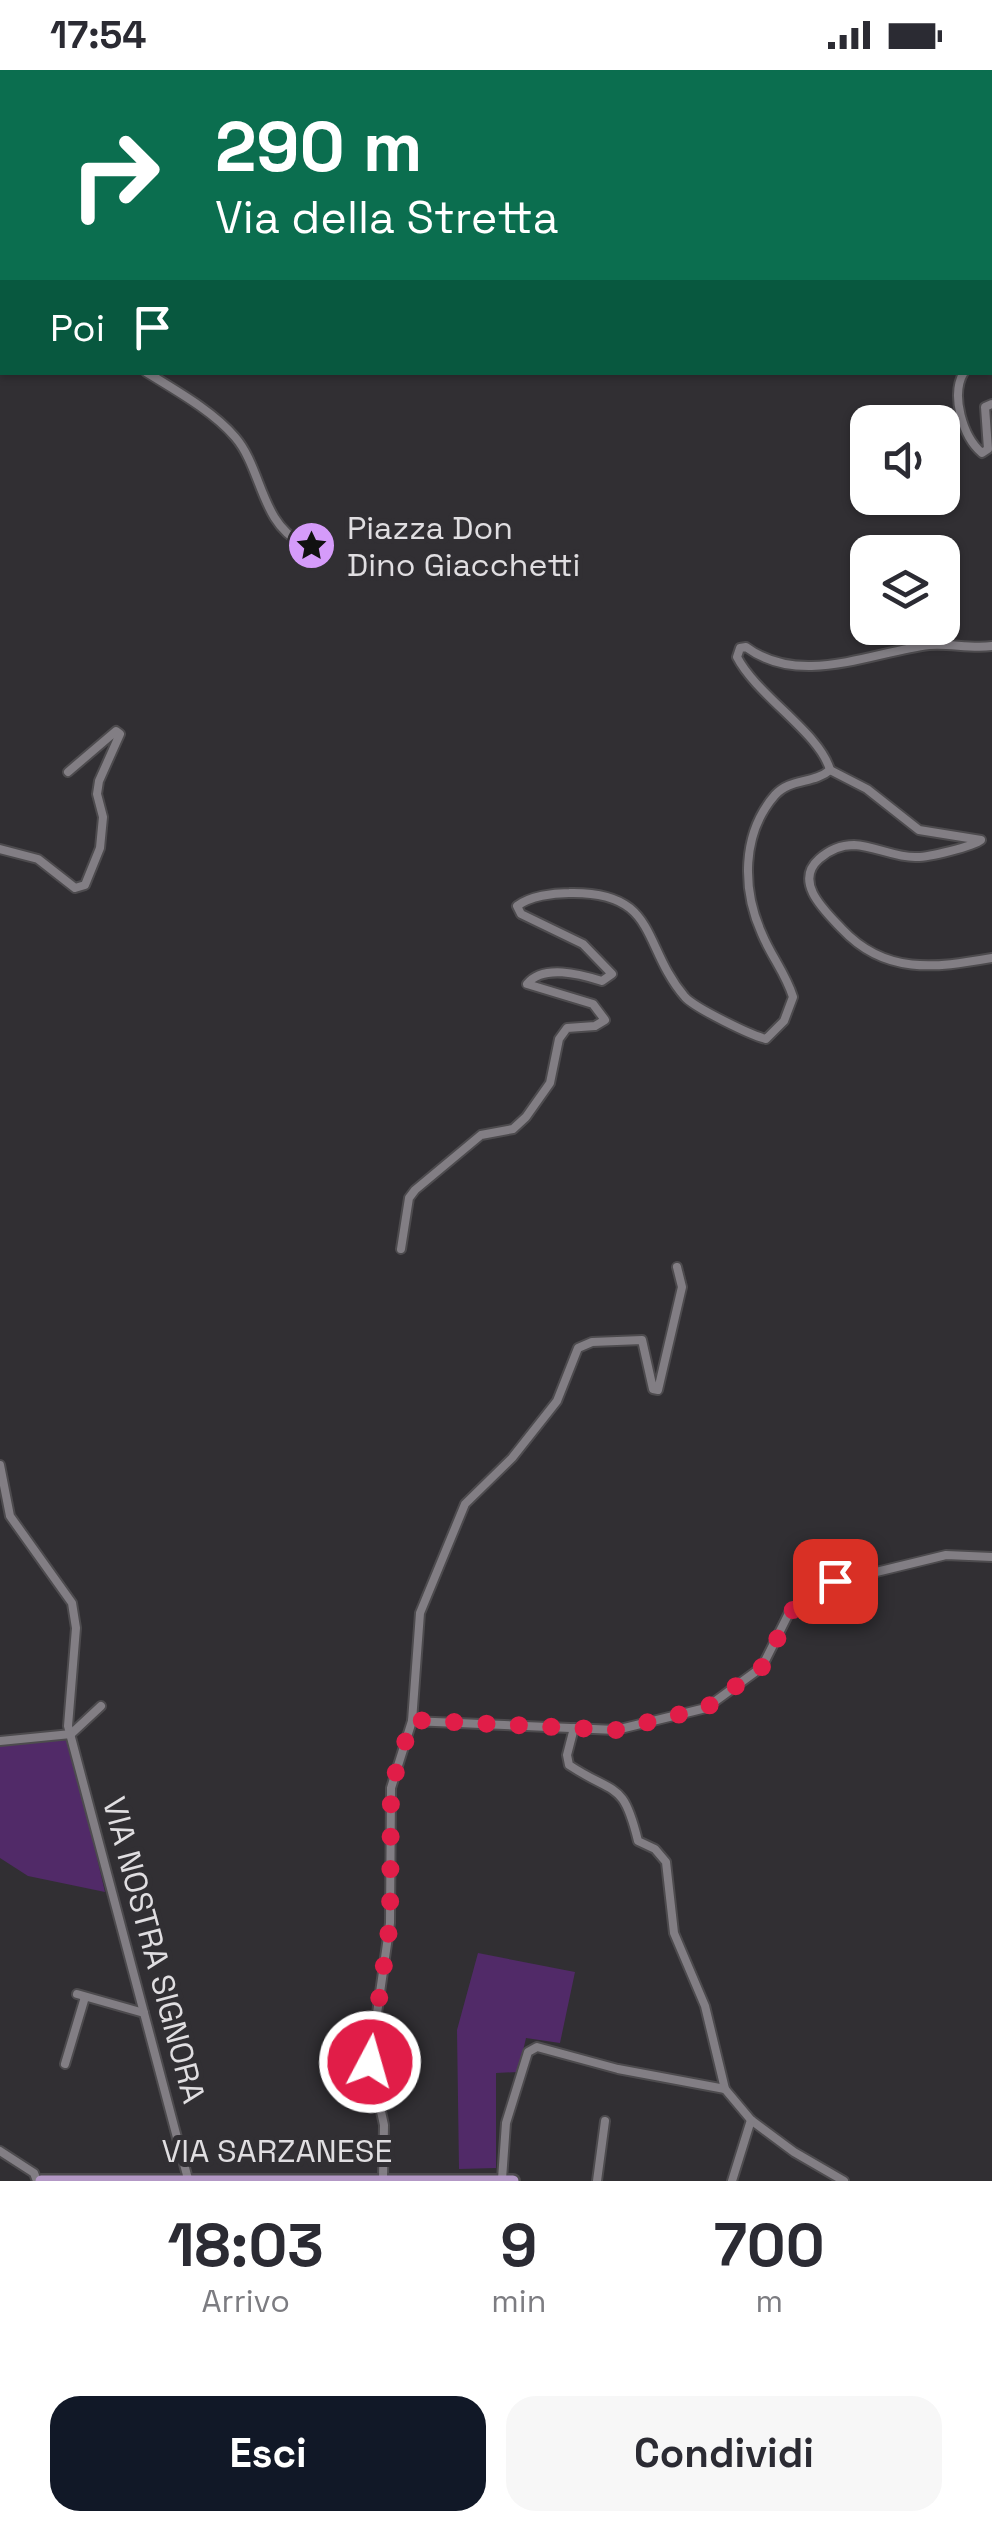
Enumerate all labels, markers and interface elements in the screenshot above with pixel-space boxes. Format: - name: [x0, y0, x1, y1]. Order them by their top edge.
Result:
- text: 17:54: [50, 11, 147, 59]
- text: 290 m: [215, 102, 422, 191]
- icon: right: [50, 110, 180, 240]
- text: Via della Stretta: [215, 189, 559, 246]
- icon: arrive: [125, 300, 180, 355]
- text: Poi: [50, 304, 105, 352]
- map controls: [850, 405, 960, 645]
- button: sound: [850, 405, 960, 515]
- place label: Piazza Don Dino Giacchetti: [347, 508, 580, 585]
- place icon: Piazza Don Dino Giacchetti: [286, 520, 338, 572]
- button: layers: [850, 535, 960, 645]
- pin: [793, 1539, 878, 1624]
- icon: arrive: [808, 1554, 863, 1609]
- street label: VIA NOSTRA SIGNORA: [94, 1793, 214, 2107]
- position arrow: [318, 2010, 422, 2114]
- street label: VIA SARZANESE: [162, 2131, 392, 2171]
- text: 18:03: [167, 2207, 324, 2284]
- text: 9: [500, 2207, 537, 2284]
- text: 700: [714, 2207, 825, 2284]
- text: Arrivo: [201, 2281, 290, 2321]
- text: min: [491, 2281, 546, 2321]
- text: m: [755, 2281, 783, 2321]
- button: Esci: [50, 2396, 486, 2511]
- button: Condividi: [506, 2396, 942, 2511]

